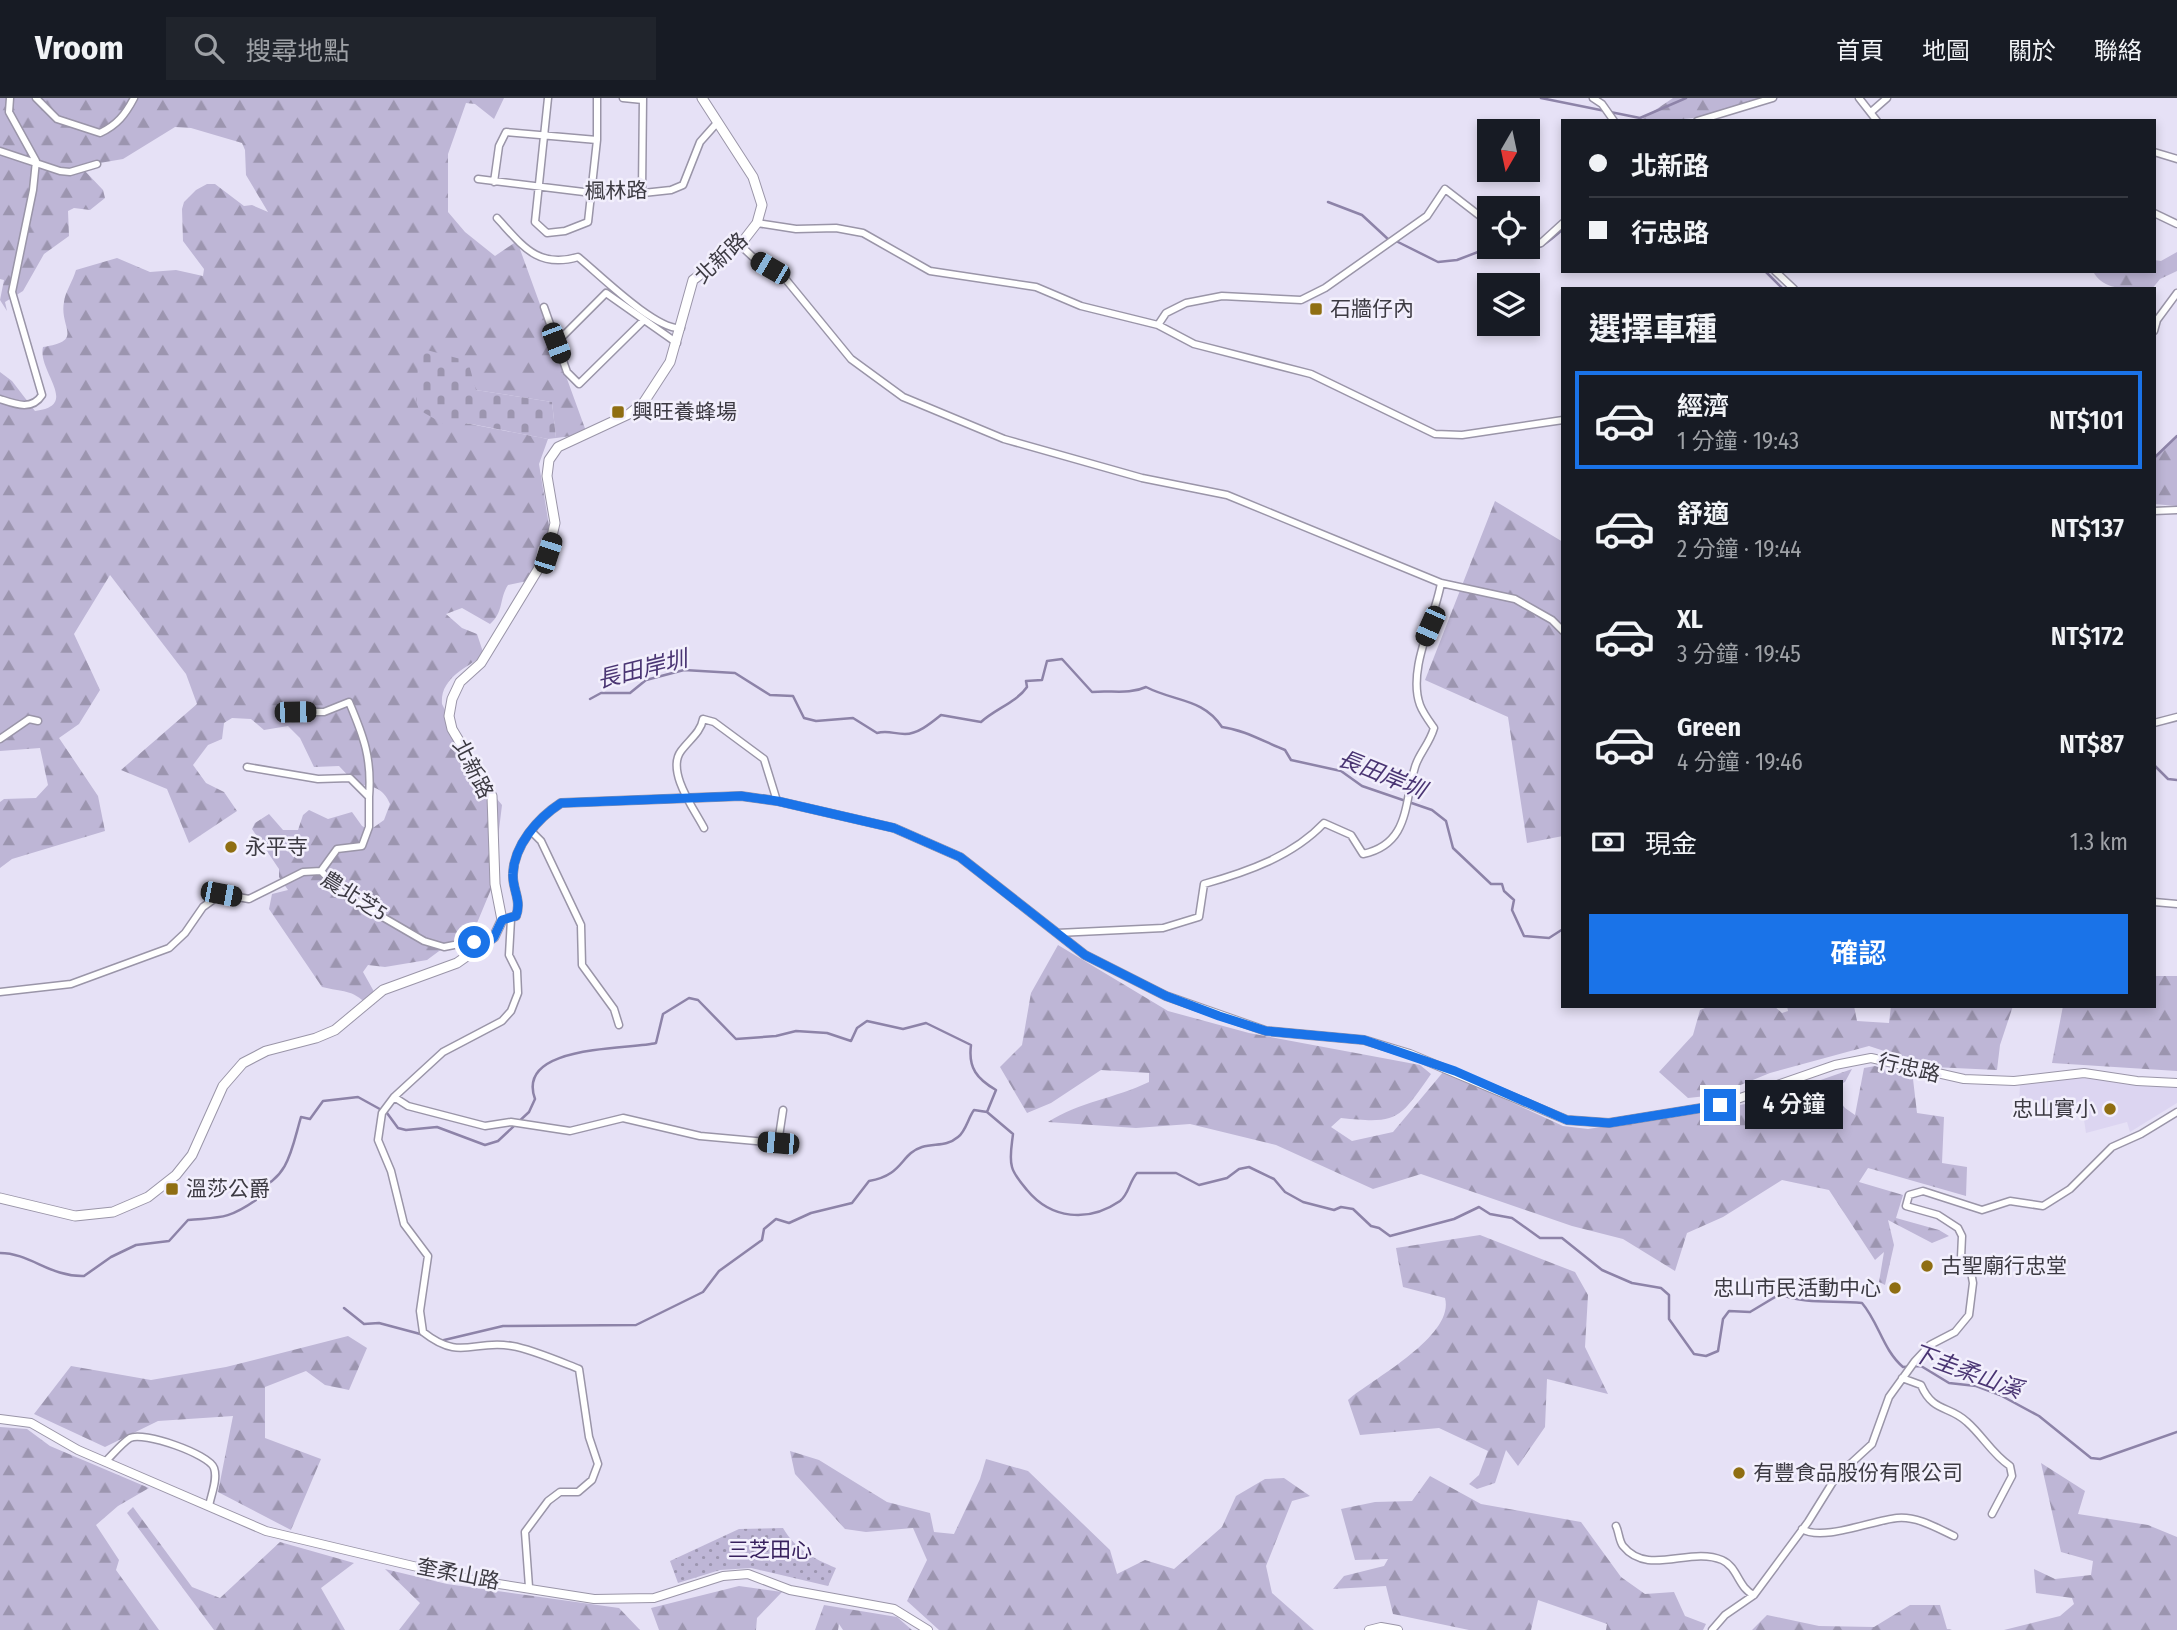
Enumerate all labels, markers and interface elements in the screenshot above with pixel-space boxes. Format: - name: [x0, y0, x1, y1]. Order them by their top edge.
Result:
- search box: [166, 17, 656, 80]
- text: Vroom: [35, 28, 124, 68]
- icon: search: [190, 29, 228, 67]
- text: 搜尋地點: [246, 36, 350, 67]
- text: 首頁: [1836, 37, 1884, 65]
- text: 地圖: [1922, 37, 1970, 65]
- text: 關於: [2008, 37, 2056, 65]
- text: 聯絡: [2094, 37, 2142, 65]
- north arrow: [1477, 119, 1540, 182]
- map controls: [1477, 119, 1540, 336]
- text: 北新路: [1631, 151, 1709, 182]
- street label: 楓林路: [584, 177, 648, 205]
- button: locate: [1477, 196, 1540, 259]
- text: 行忠路: [1631, 218, 1709, 249]
- street label: 北新路: [689, 227, 753, 289]
- car: [747, 248, 794, 288]
- button: layers: [1477, 273, 1540, 336]
- place label: 石牆仔內: [1330, 296, 1414, 322]
- marker: 石牆仔內: [1308, 301, 1324, 317]
- text: 選擇車種: [1589, 310, 1717, 348]
- car: [539, 320, 574, 366]
- icon: car: [1593, 389, 1656, 452]
- text: 經濟: [1677, 391, 1729, 422]
- place label: 興旺養蜂場: [632, 399, 737, 425]
- marker: 興旺養蜂場: [610, 404, 626, 420]
- text: NT$101: [2049, 405, 2124, 436]
- text: 1 分鐘 · 19:43: [1677, 427, 1799, 455]
- icon: car: [1593, 497, 1656, 560]
- text: 舒適: [1677, 499, 1729, 530]
- text: NT$137: [2051, 513, 2124, 544]
- car: [532, 530, 565, 576]
- text: 2 分鐘 · 19:44: [1677, 535, 1801, 563]
- car: [1412, 603, 1449, 649]
- text: XL: [1677, 604, 1703, 635]
- icon: car: [1593, 605, 1656, 668]
- text: NT$172: [2051, 621, 2124, 652]
- text: 3 分鐘 · 19:45: [1677, 640, 1801, 668]
- water label: 長田岸圳: [594, 644, 693, 694]
- car: [274, 701, 317, 723]
- text: Green: [1677, 712, 1741, 743]
- icon: car: [1593, 713, 1656, 776]
- text: NT$87: [2059, 729, 2124, 760]
- street label: 北新路: [447, 735, 499, 803]
- water label: 長田岸圳: [1334, 744, 1433, 805]
- text: 4 分鐘 · 19:46: [1677, 748, 1803, 776]
- icon: cash: [1589, 823, 1627, 861]
- text: 1.3 km: [2070, 828, 2128, 856]
- text: 現金: [1645, 829, 1697, 860]
- place label: 永平寺: [245, 834, 308, 860]
- marker: 永平寺: [223, 839, 239, 855]
- street label: 農北芝5: [316, 866, 392, 926]
- car: [199, 880, 244, 908]
- button: 確認: [1589, 914, 2128, 994]
- route start: [458, 926, 490, 958]
- street label: 行忠路: [1875, 1048, 1943, 1088]
- callout: 4 分鐘: [1744, 1080, 1842, 1130]
- route end: [1704, 1089, 1736, 1121]
- text: 4 分鐘: [1763, 1090, 1825, 1118]
- place label: 忠山實小: [2012, 1096, 2096, 1122]
- marker: 忠山實小: [2102, 1101, 2118, 1117]
- car: [757, 1131, 800, 1155]
- place label: 溫莎公爵: [186, 1176, 270, 1202]
- marker: 溫莎公爵: [164, 1181, 180, 1197]
- place label: 古聖廟行忠堂: [1941, 1253, 2067, 1279]
- marker: 古聖廟行忠堂: [1919, 1258, 1935, 1274]
- place label: 忠山市民活動中心: [1713, 1275, 1881, 1301]
- marker: 忠山市民活動中心: [1887, 1280, 1903, 1296]
- water label: 下圭柔山溪: [1908, 1338, 2029, 1405]
- place label: 有豐食品股份有限公司: [1753, 1460, 1963, 1486]
- marker: 有豐食品股份有限公司: [1731, 1465, 1747, 1481]
- park label: 三芝田心: [728, 1537, 812, 1563]
- street label: 奎柔山路: [414, 1553, 502, 1595]

